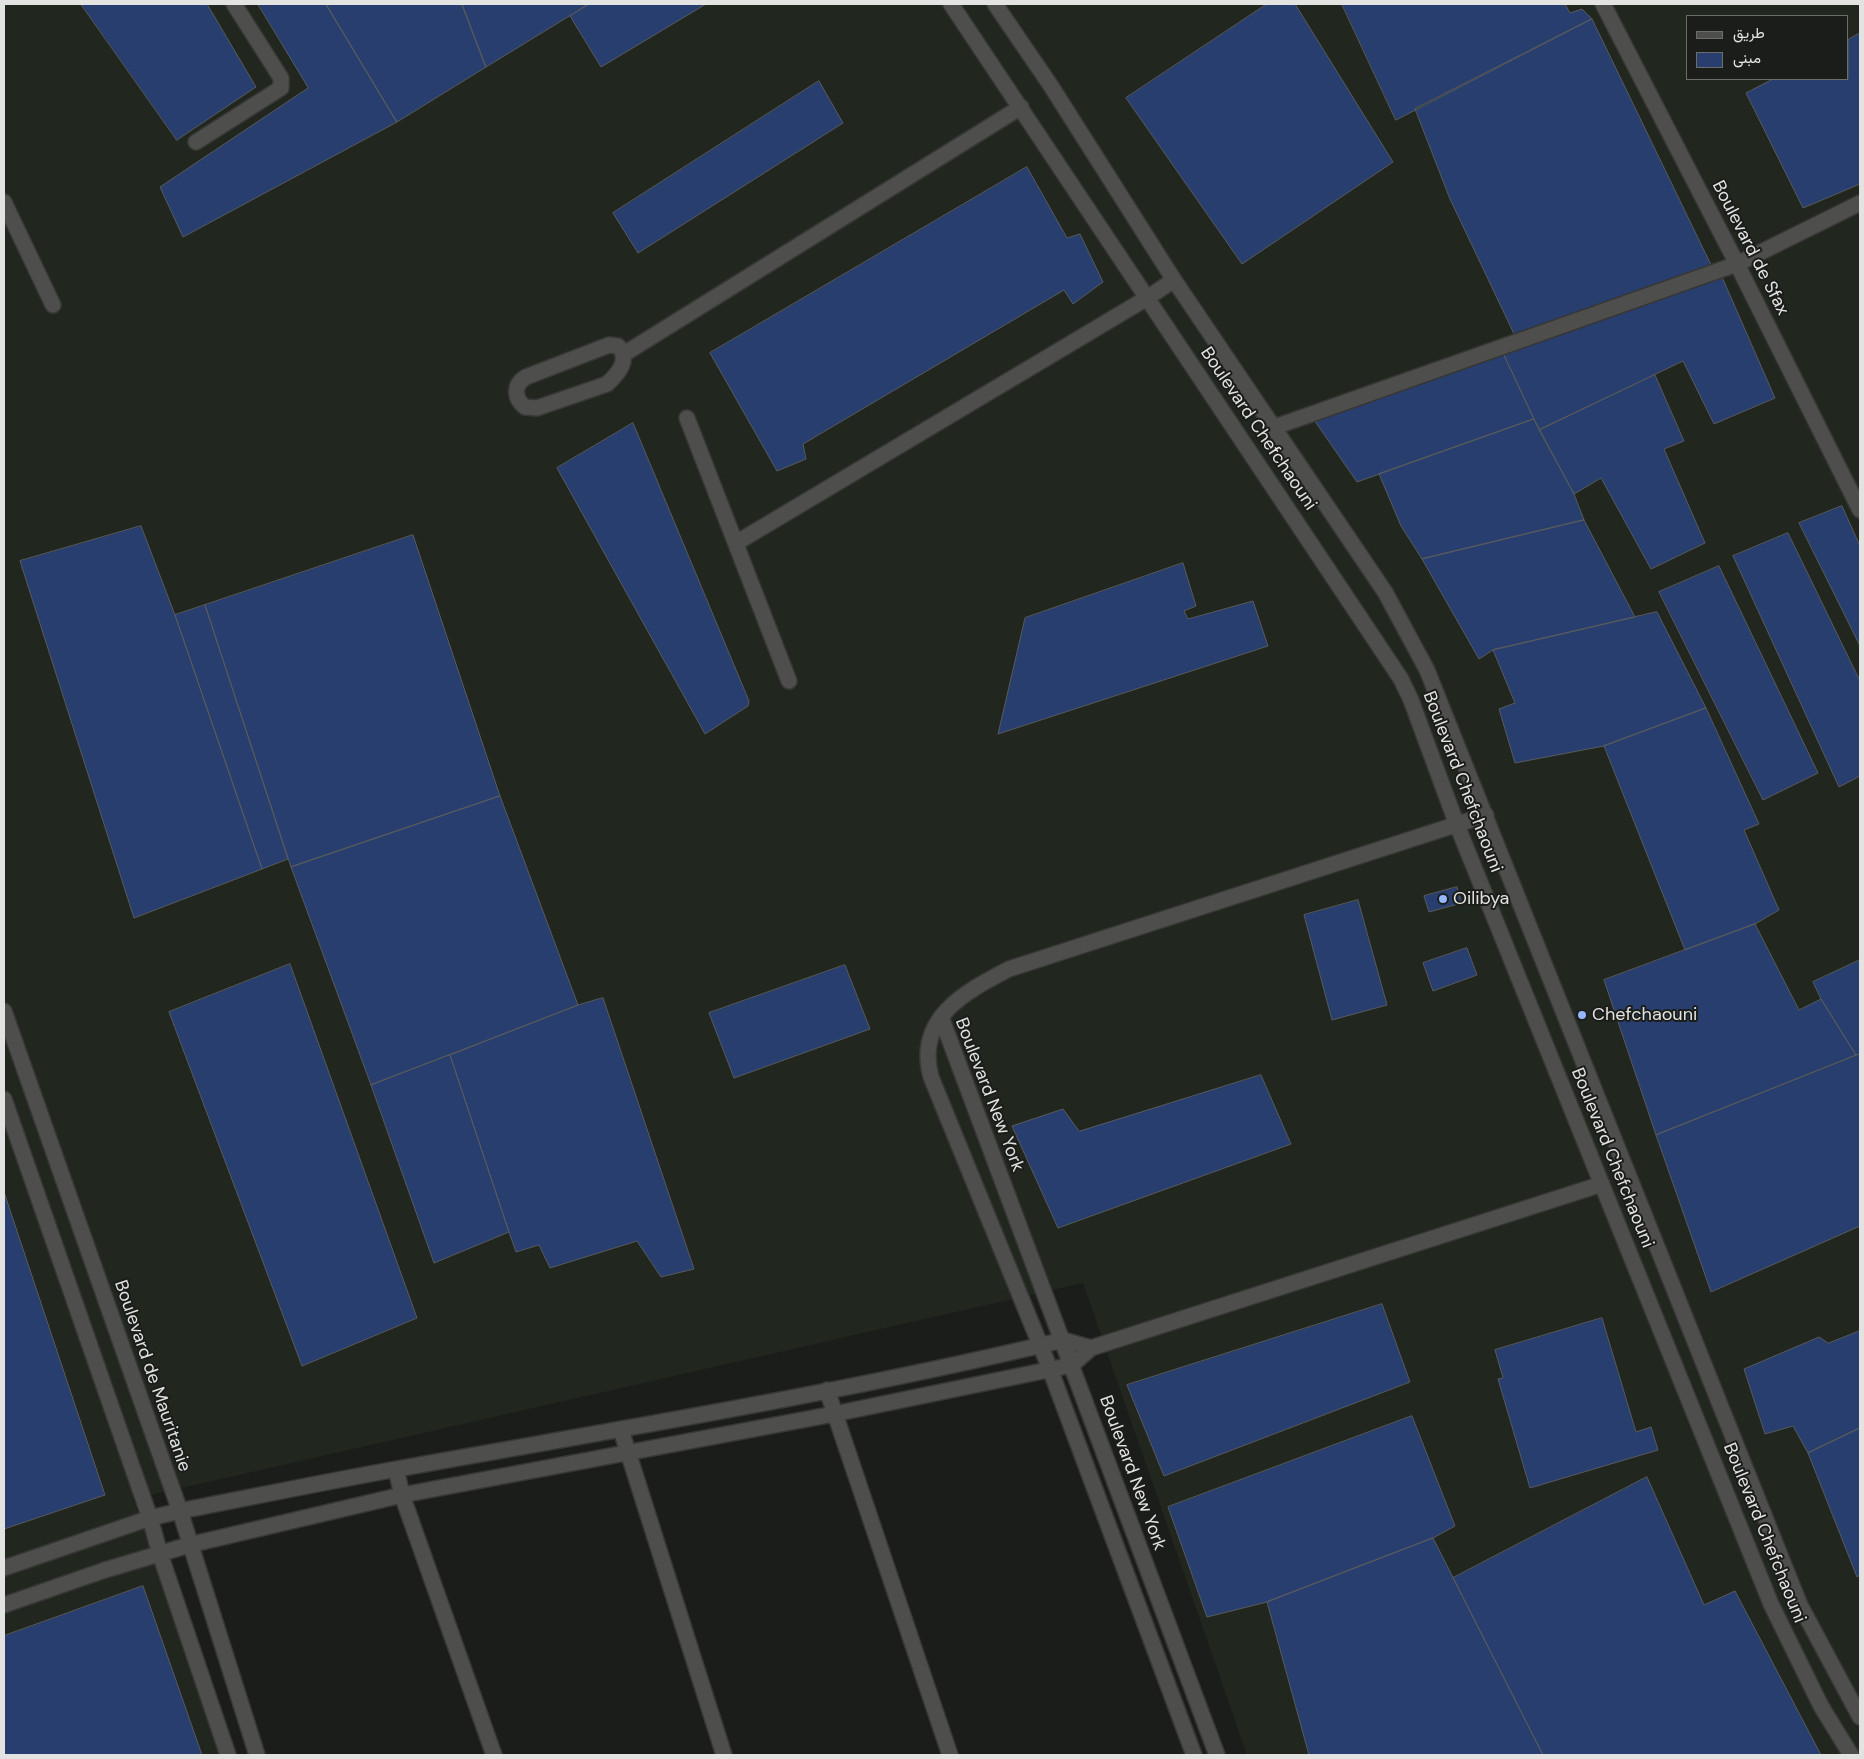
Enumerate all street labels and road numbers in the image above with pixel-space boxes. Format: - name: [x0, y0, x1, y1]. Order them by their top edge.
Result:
- street label: Boulevard de Sfax: [1707, 177, 1793, 319]
- street label: Boulevard Chefchaouni: [1195, 343, 1321, 515]
- street label: Boulevard Chefchaouni: [1417, 688, 1507, 876]
- street label: Boulevard New York: [950, 1015, 1028, 1175]
- street label: Boulevard Chefchaouni: [1566, 1065, 1658, 1251]
- street label: Boulevard de Mauritanie: [109, 1277, 195, 1475]
- street label: Boulevard New York: [1094, 1393, 1170, 1553]
- street label: Boulevard Chefchaouni: [1718, 1440, 1810, 1626]

